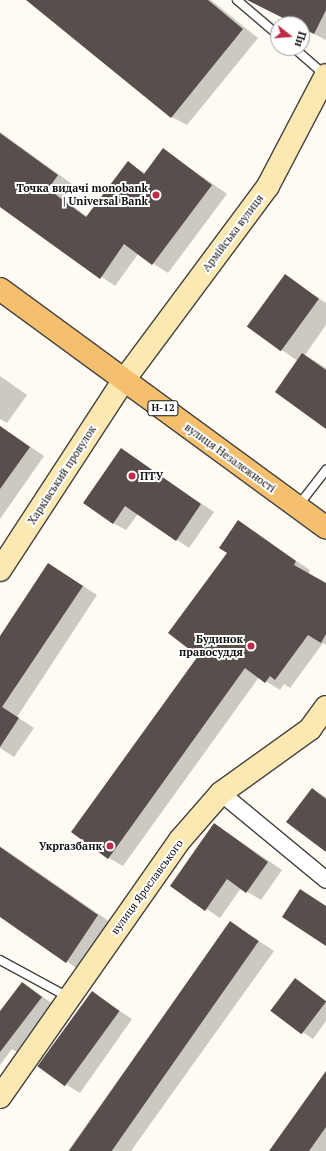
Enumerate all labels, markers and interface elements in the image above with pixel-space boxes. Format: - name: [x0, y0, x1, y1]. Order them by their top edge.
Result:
- north arrow: [270, 16, 310, 56]
- text: Пн: [292, 30, 310, 49]
- place label: Точка видачі monobank | Universal Bank: [17, 182, 148, 208]
- marker: Точка видачі monobank | Universal Bank: [151, 190, 161, 200]
- street label: Армійська вулиця: [200, 192, 266, 274]
- road number: Н-12: [147, 400, 179, 416]
- street label: вулиця Незалежності: [182, 421, 278, 495]
- street label: Харківський провулок: [25, 423, 99, 527]
- place label: ПТУ: [140, 469, 163, 483]
- marker: ПТУ: [127, 471, 137, 481]
- place label: Будинок правосуддя: [179, 633, 243, 659]
- marker: Будинок правосуддя: [246, 641, 256, 651]
- street label: вулиця Ярославського: [108, 837, 186, 937]
- place label: Укргазбанк: [39, 839, 102, 853]
- marker: Укргазбанк: [105, 841, 115, 851]

